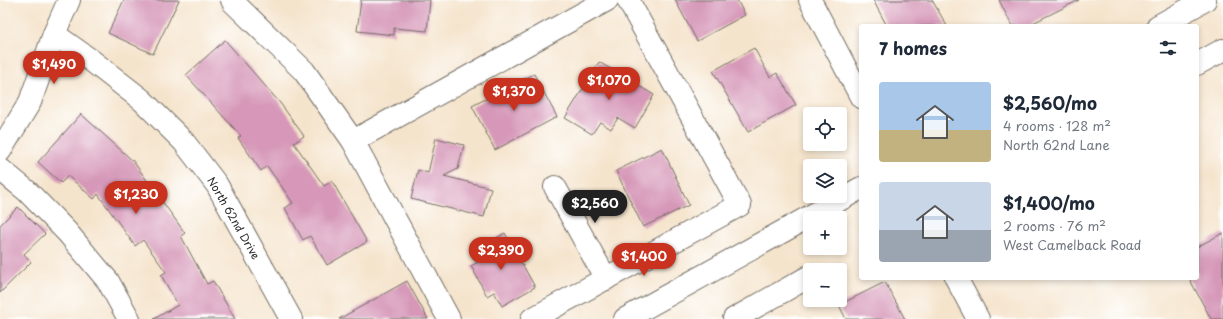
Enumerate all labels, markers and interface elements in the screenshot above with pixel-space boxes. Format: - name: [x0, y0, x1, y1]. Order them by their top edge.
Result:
- text: 7 homes: [879, 35, 947, 61]
- icon: filters: [1157, 37, 1179, 59]
- pin: $1,490: [21, 51, 87, 85]
- text: $1,490: [32, 54, 76, 73]
- pin: $1,070: [576, 67, 642, 101]
- text: $1,070: [587, 70, 631, 89]
- pin: $1,370: [481, 78, 547, 112]
- text: $1,370: [492, 81, 536, 100]
- text: $2,560/mo: [1003, 90, 1097, 116]
- icon: home: [911, 98, 959, 146]
- map controls: [803, 107, 847, 307]
- button: locate: [803, 107, 847, 151]
- text: 4 rooms · 128 m²: [1003, 116, 1111, 135]
- text: North 62nd Lane: [1003, 135, 1110, 154]
- button: layers: [803, 159, 847, 203]
- street label: North 62nd Drive: [203, 173, 265, 263]
- pin: $1,230: [103, 181, 169, 215]
- text: $1,230: [114, 184, 158, 203]
- pin: $2,560: [562, 190, 628, 224]
- text: $1,400/mo: [1003, 190, 1095, 216]
- text: $2,560: [571, 193, 619, 212]
- icon: home: [911, 198, 959, 246]
- button: +: [803, 211, 847, 255]
- text: 2 rooms · 76 m²: [1003, 216, 1106, 235]
- text: West Camelback Road: [1003, 235, 1141, 254]
- pin: $2,390: [468, 237, 534, 271]
- text: $2,390: [478, 240, 524, 259]
- pin: $1,400: [611, 243, 677, 277]
- text: $1,400: [621, 246, 667, 265]
- button: −: [803, 263, 847, 307]

